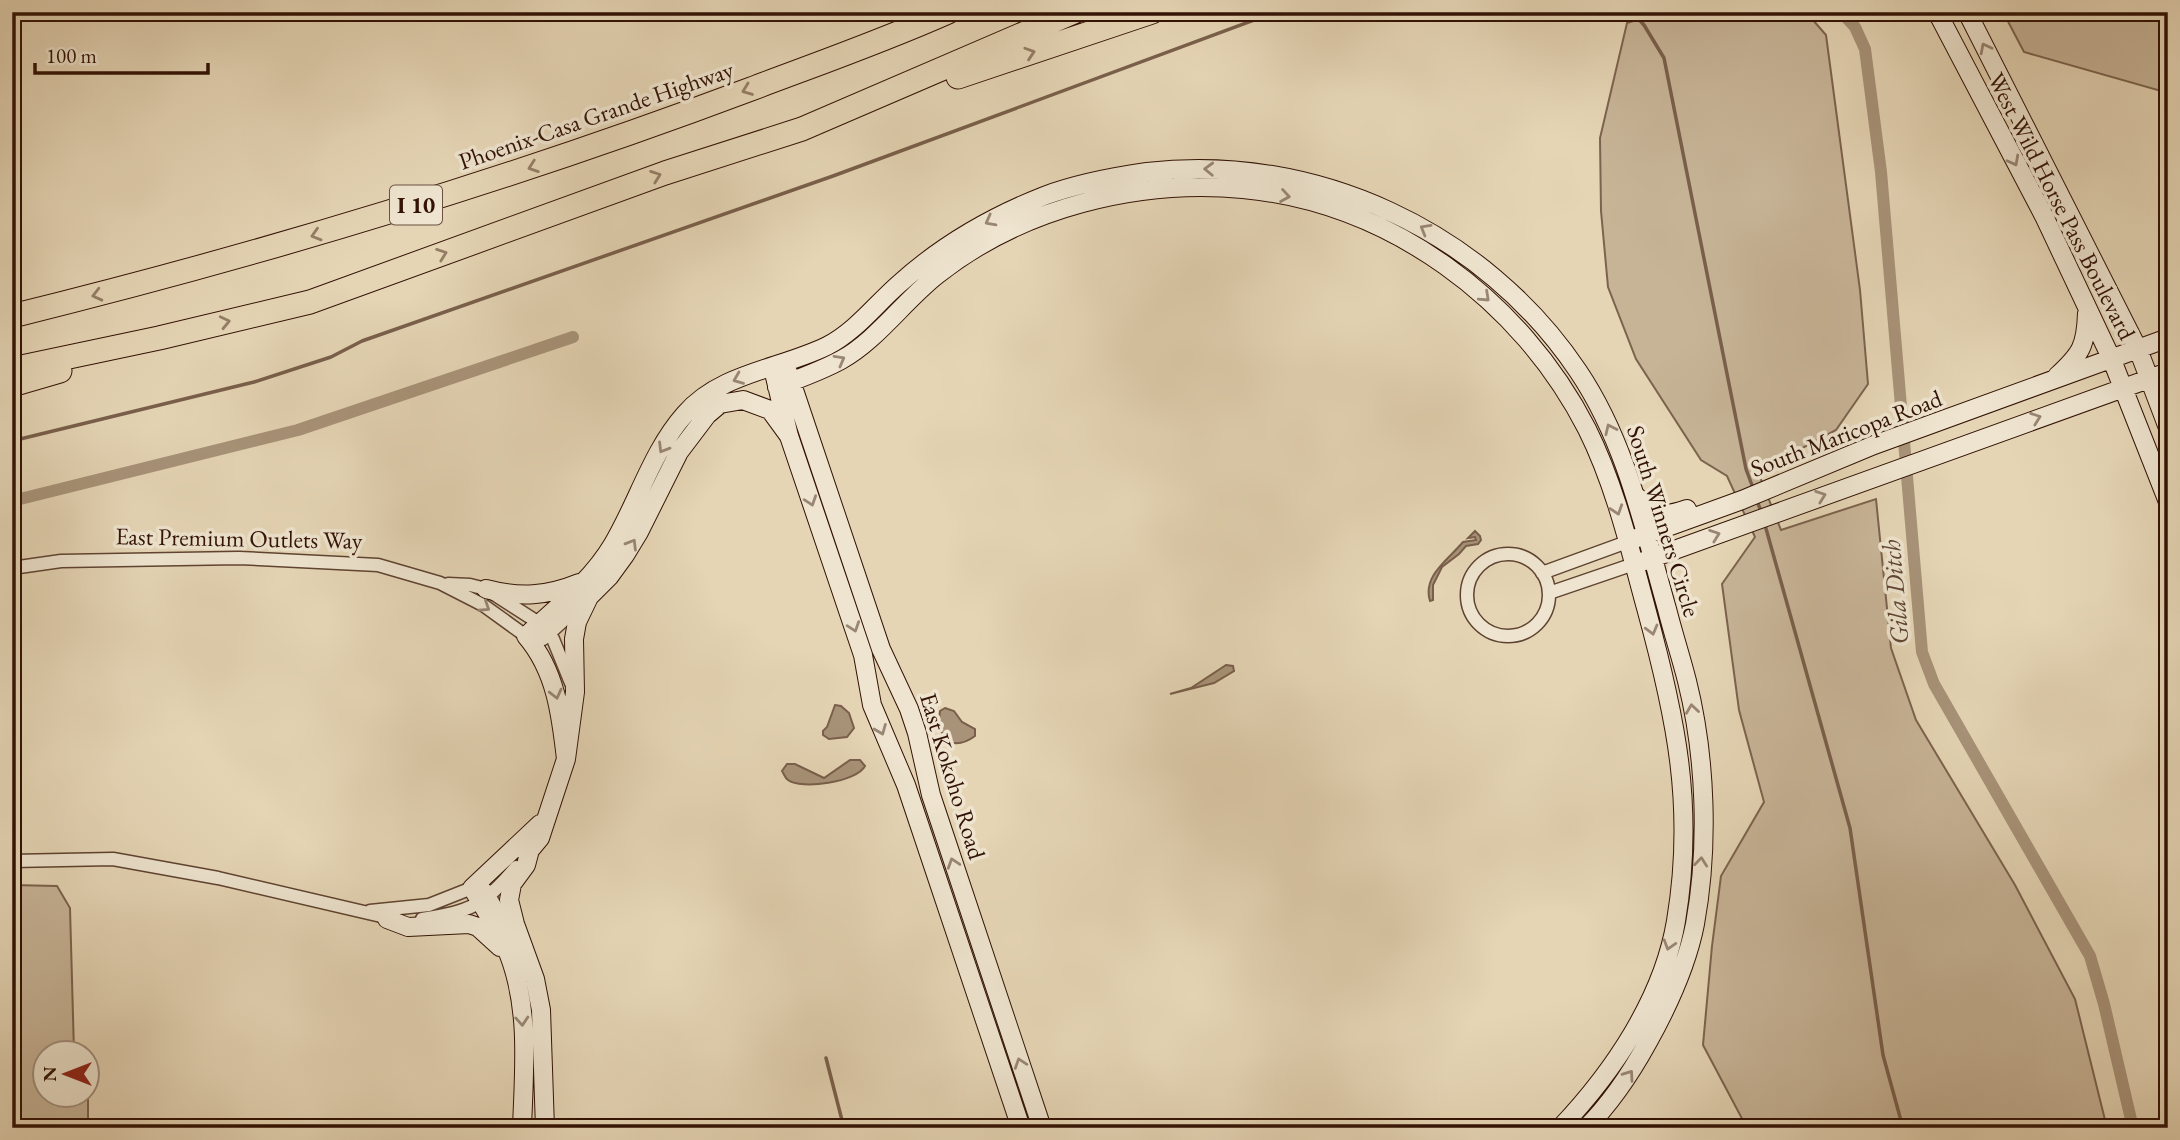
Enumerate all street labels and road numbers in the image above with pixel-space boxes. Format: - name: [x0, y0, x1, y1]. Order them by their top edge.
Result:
- street label: Phoenix-Casa Grande Highway: [455, 53, 738, 177]
- street label: West Wild Horse Pass Boulevard: [1981, 67, 2143, 346]
- road number: I 10: [390, 186, 442, 224]
- street label: South Maricopa Road: [1746, 382, 1947, 484]
- street label: South Winners Circle: [1620, 421, 1708, 621]
- street label: East Premium Outlets Way: [115, 520, 363, 556]
- street label: East Kokoho Road: [913, 689, 993, 864]

